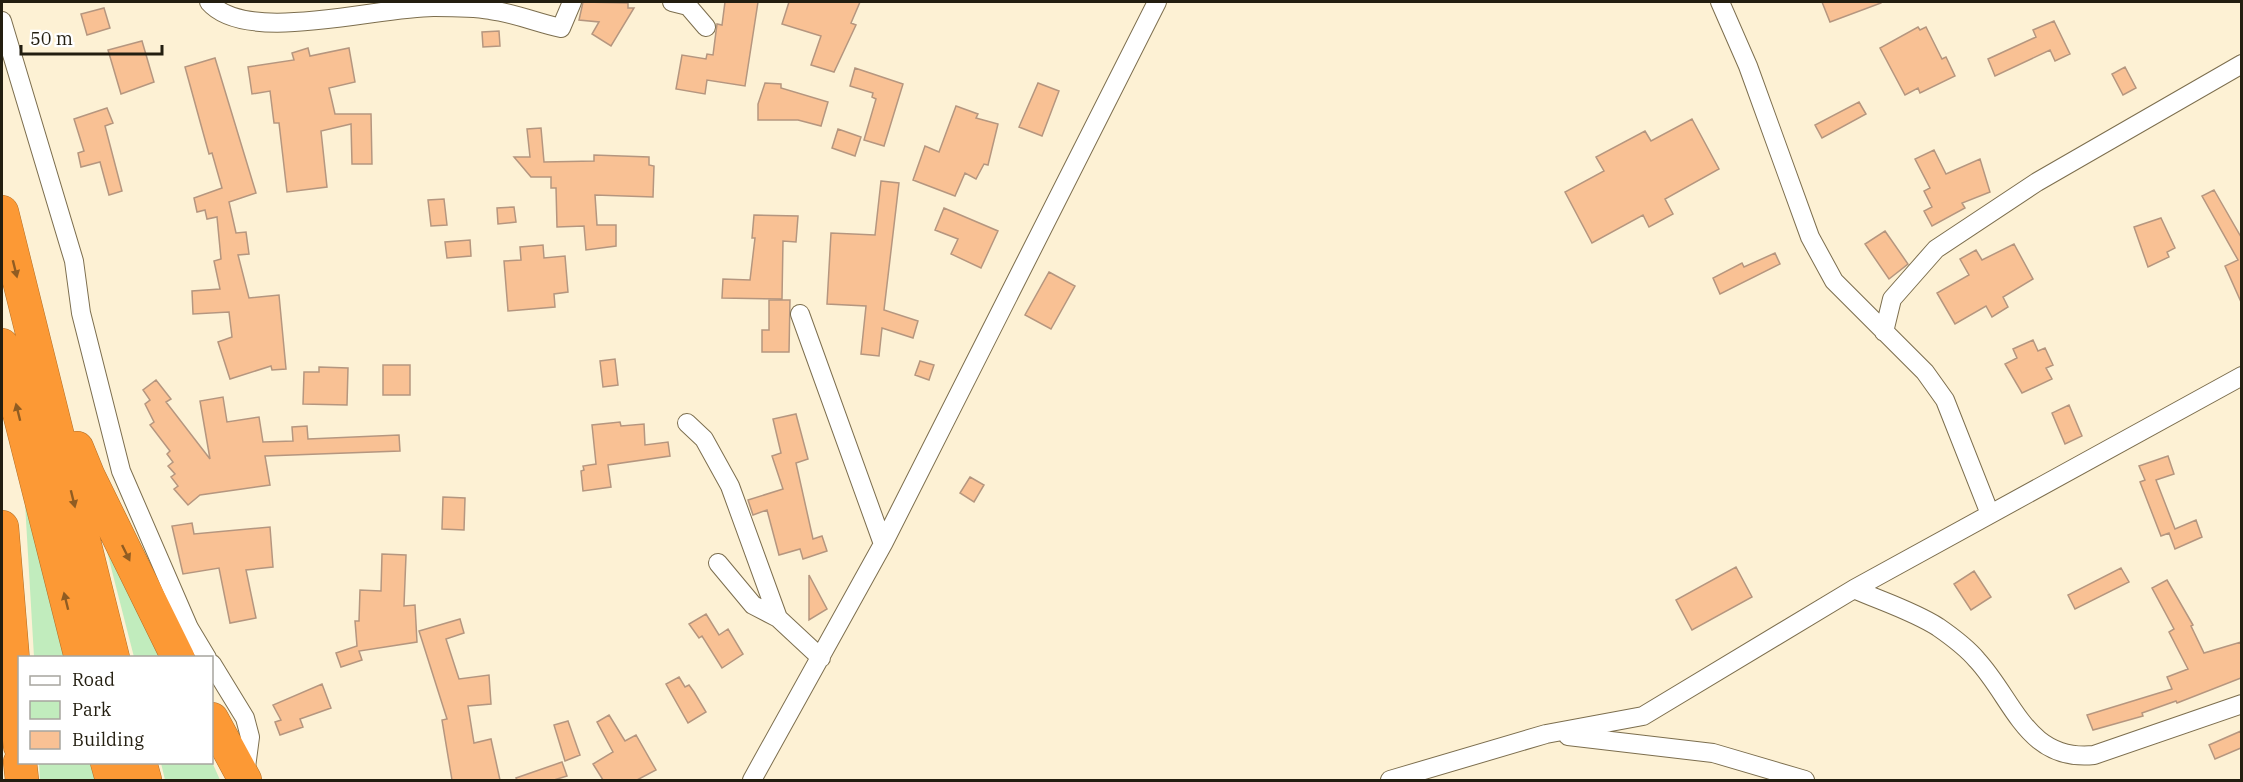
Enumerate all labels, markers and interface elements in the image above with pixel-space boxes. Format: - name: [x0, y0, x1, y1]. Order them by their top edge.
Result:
- scale bar: [21, 18, 162, 56]
- text: 50 m: [30, 27, 73, 50]
- one-way arrow: [11, 260, 21, 278]
- one-way arrow: [13, 403, 23, 421]
- one-way arrow: [69, 490, 79, 508]
- one-way arrow: [122, 545, 131, 562]
- one-way arrow: [61, 592, 71, 610]
- legend: [18, 656, 213, 764]
- text: Road: [72, 668, 115, 691]
- text: Park: [72, 698, 112, 721]
- text: Building: [72, 728, 144, 751]

